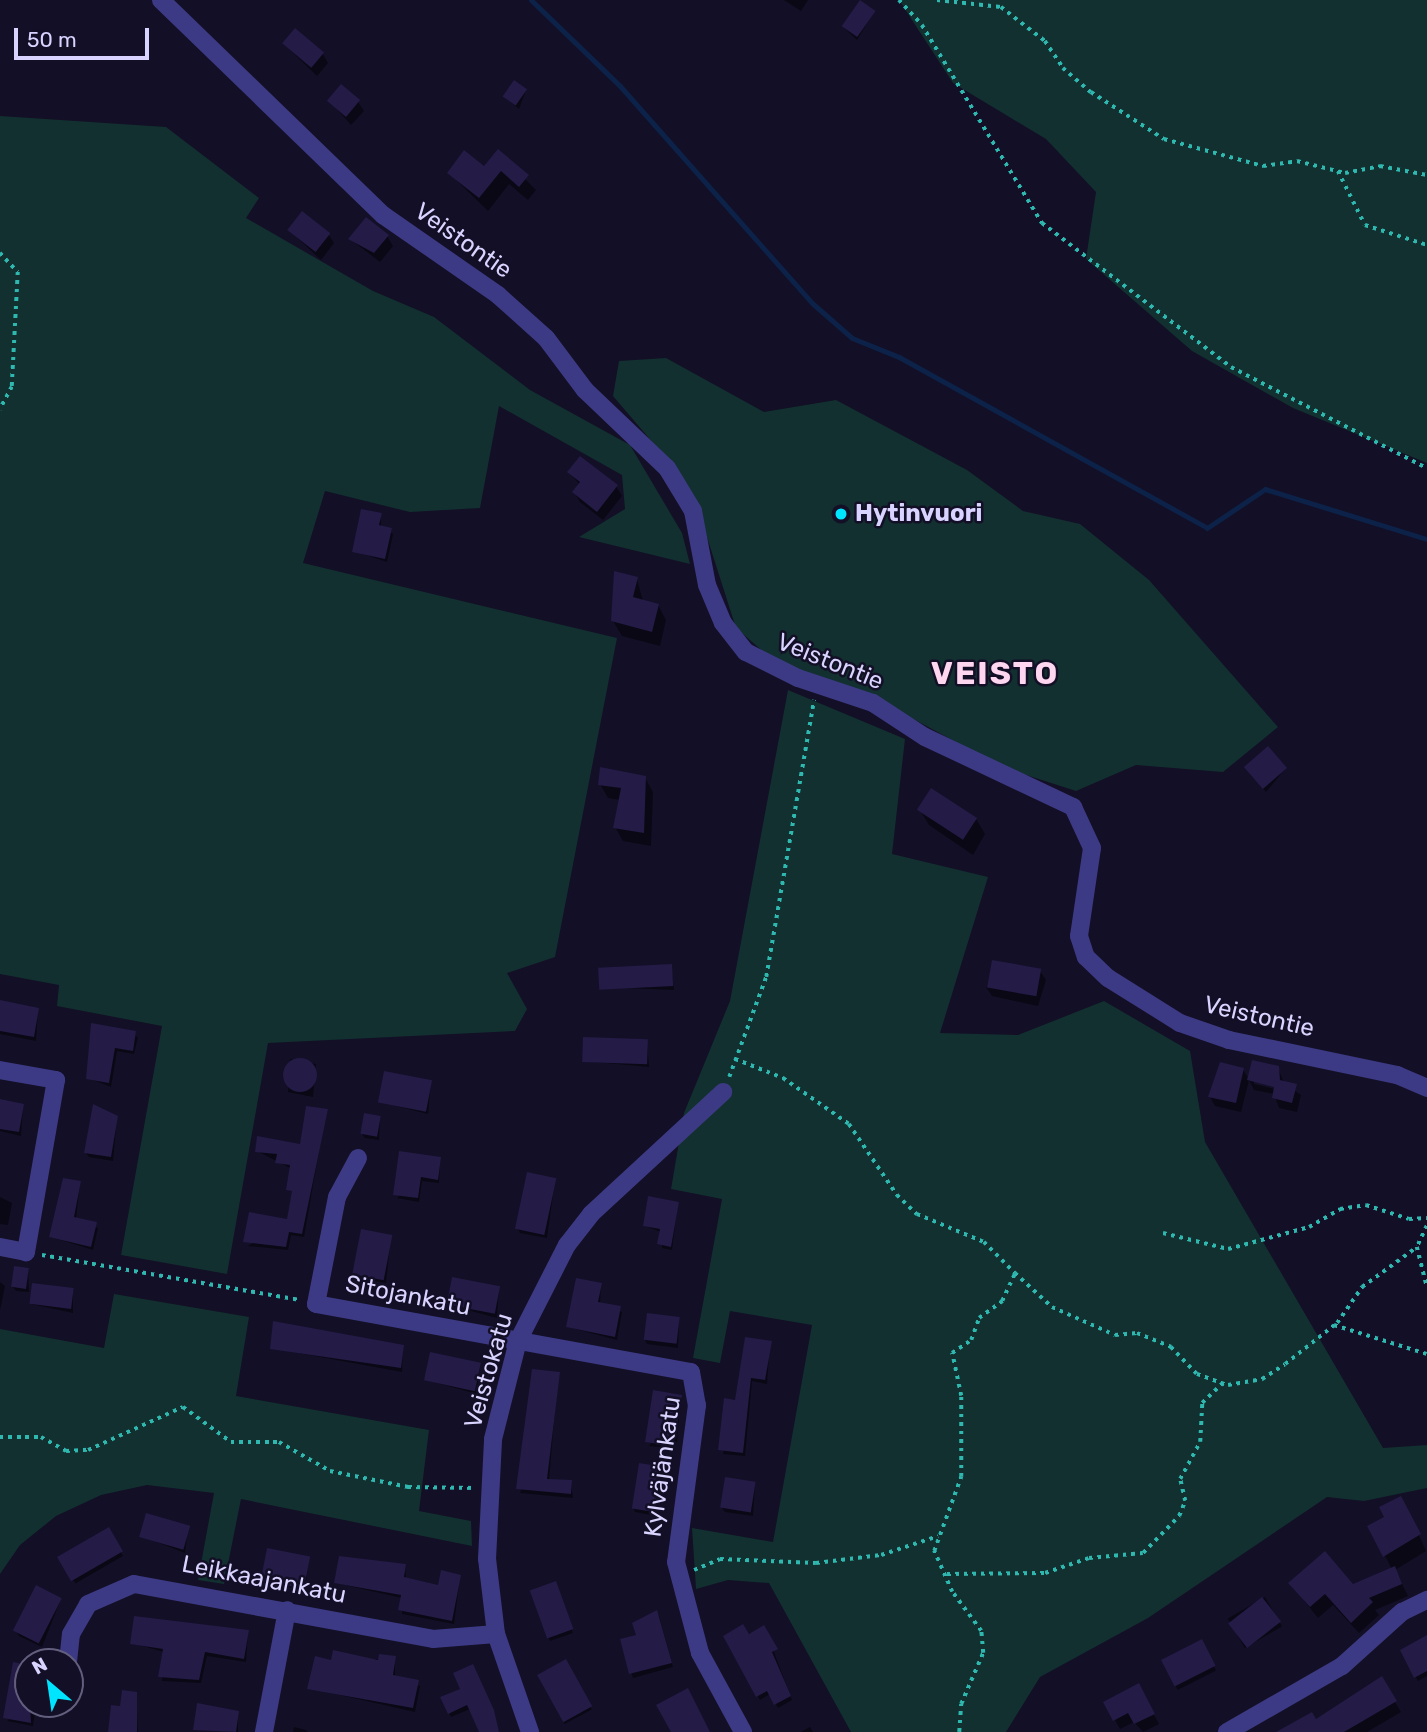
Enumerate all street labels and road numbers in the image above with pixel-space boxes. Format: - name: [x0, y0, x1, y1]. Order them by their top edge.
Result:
- street label: Veistontie: [409, 197, 517, 285]
- street label: Veistontie: [773, 628, 887, 696]
- street label: Veistontie: [1201, 990, 1317, 1044]
- street label: Sitojankatu: [343, 1270, 473, 1322]
- street label: Veistokatu: [459, 1310, 519, 1432]
- street label: Kylväjänkatu: [639, 1395, 687, 1539]
- street label: Leikkaajankatu: [179, 1550, 349, 1610]

